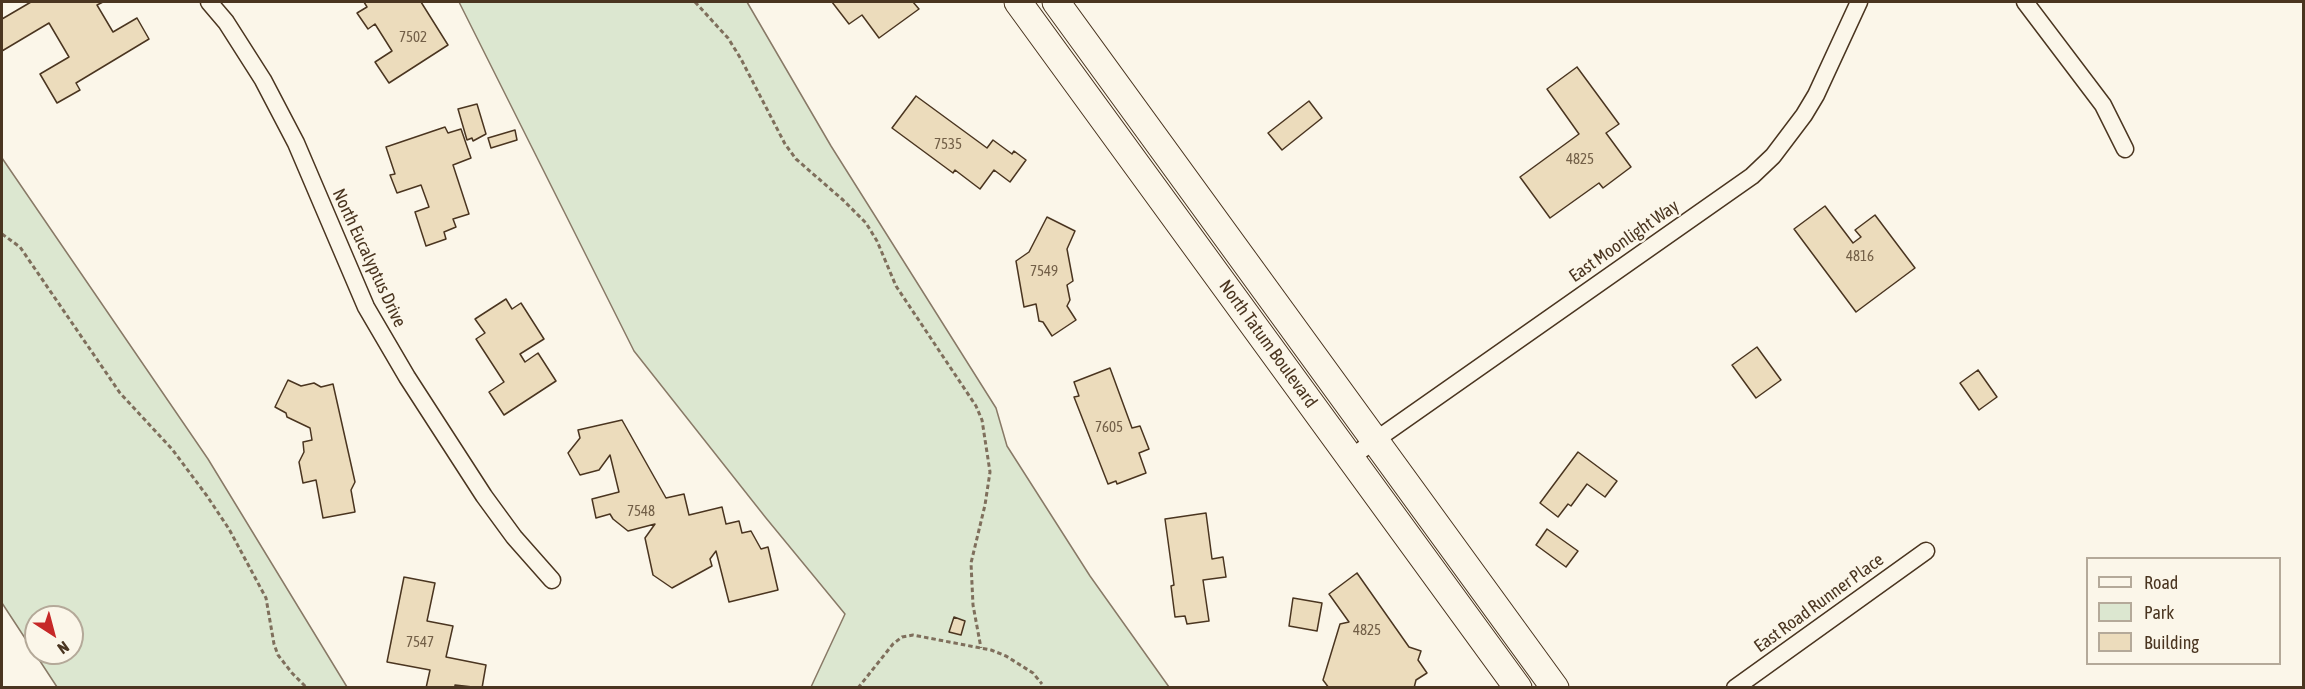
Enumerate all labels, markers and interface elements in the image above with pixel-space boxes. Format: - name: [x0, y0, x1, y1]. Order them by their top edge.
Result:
- house number: 7502: [399, 28, 427, 46]
- house number: 7535: [934, 135, 962, 153]
- house number: 4825: [1566, 150, 1594, 168]
- street label: North Eucalyptus Drive: [327, 185, 411, 331]
- street label: East Moonlight Way: [1565, 195, 1683, 287]
- house number: 4816: [1846, 247, 1874, 265]
- house number: 7549: [1030, 262, 1058, 280]
- street label: North Tatum Boulevard: [1214, 276, 1322, 412]
- house number: 7605: [1095, 418, 1123, 436]
- house number: 7548: [627, 502, 655, 520]
- street label: East Road Runner Place: [1750, 549, 1888, 657]
- legend: [2086, 557, 2281, 665]
- text: Road: [2144, 572, 2178, 593]
- text: Park: [2144, 602, 2174, 623]
- north arrow: [24, 605, 84, 665]
- house number: 4825: [1353, 621, 1381, 639]
- text: Building: [2144, 632, 2199, 653]
- house number: 7547: [406, 633, 434, 651]
- text: N: [54, 638, 73, 658]

